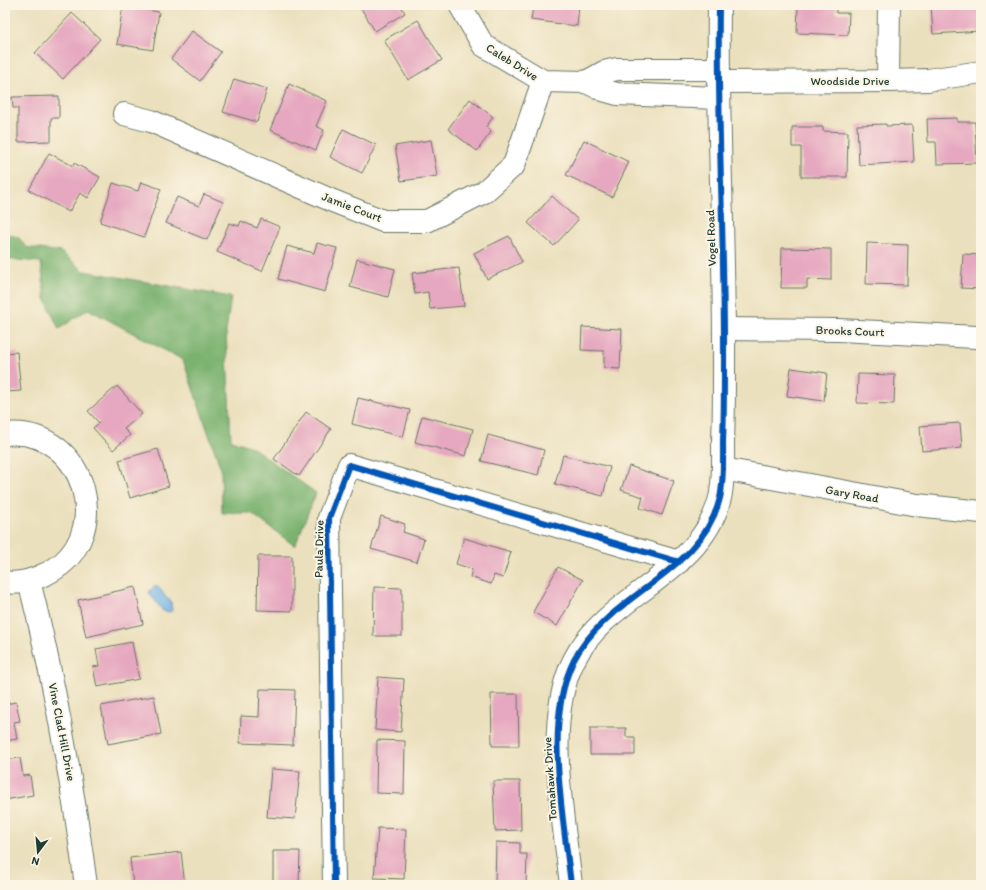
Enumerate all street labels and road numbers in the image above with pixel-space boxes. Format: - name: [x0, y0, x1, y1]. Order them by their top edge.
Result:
- street label: Caleb Drive: [483, 41, 541, 84]
- street label: Woodside Drive: [810, 74, 890, 88]
- street label: Jamie Court: [320, 189, 384, 225]
- street label: Vogel Road: [703, 209, 719, 267]
- street label: Brooks Court: [815, 323, 885, 339]
- street label: Gary Road: [824, 482, 880, 506]
- street label: Paula Drive: [311, 520, 327, 578]
- street label: Vine Clad Hill Drive: [46, 682, 78, 783]
- street label: Tomahawk Drive: [540, 736, 560, 821]

